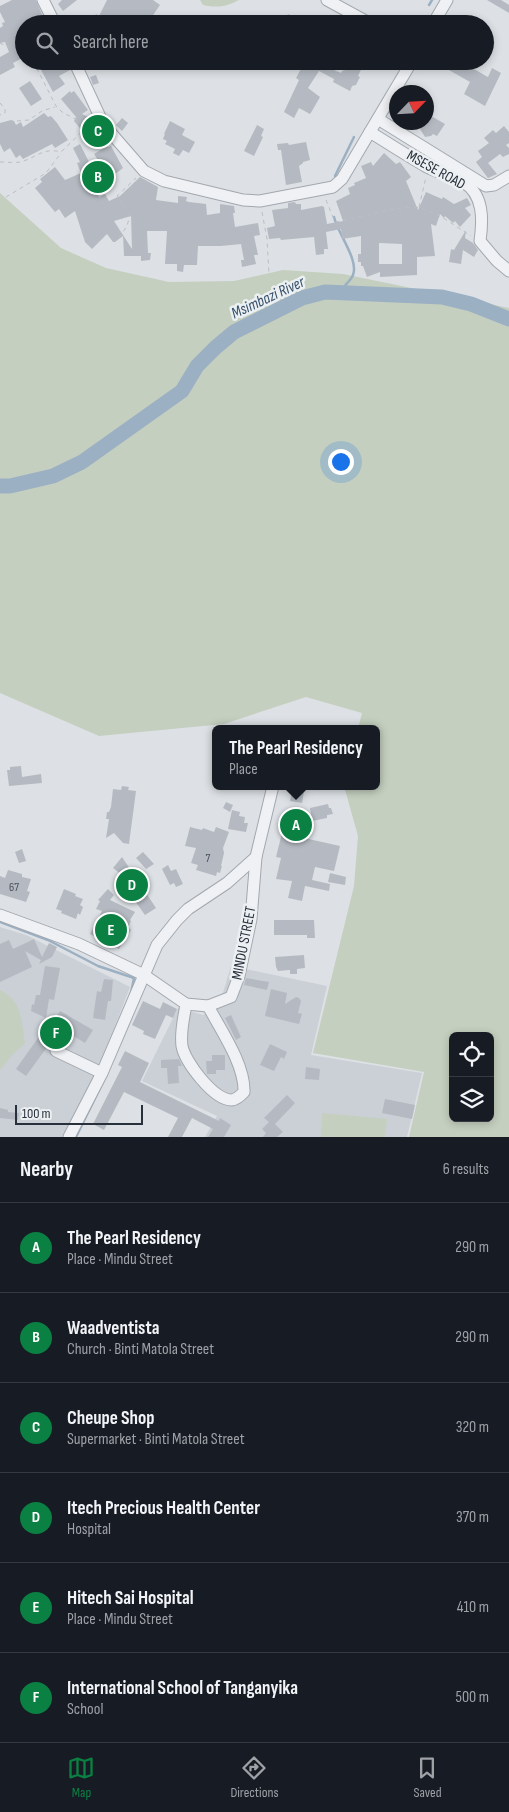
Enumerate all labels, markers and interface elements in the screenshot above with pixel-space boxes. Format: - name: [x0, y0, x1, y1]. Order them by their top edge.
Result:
- search box: [15, 15, 494, 70]
- icon: search: [33, 29, 61, 57]
- text: Search here: [73, 31, 149, 54]
- north arrow: [389, 85, 434, 130]
- pin: C: [82, 112, 114, 150]
- street label: MSESE ROAD: [403, 146, 469, 194]
- pin: B: [82, 158, 114, 196]
- water label: Msimbazi River: [228, 273, 308, 323]
- your location: [328, 449, 354, 475]
- popup: [212, 725, 380, 790]
- text: The Pearl Residency: [229, 737, 363, 760]
- text: Place: [229, 760, 258, 779]
- pin: A: [280, 806, 312, 844]
- house number: 7: [206, 851, 211, 866]
- pin: D: [116, 866, 148, 904]
- house number: 67: [9, 880, 19, 895]
- street label: MINDU STREET: [228, 905, 260, 981]
- pin: E: [95, 911, 127, 949]
- pin: F: [40, 1014, 72, 1052]
- map controls: [449, 1032, 494, 1122]
- button: locate: [449, 1032, 494, 1077]
- button: layers: [449, 1077, 494, 1122]
- scale bar: [15, 1102, 142, 1125]
- text: 100 m: [22, 1105, 51, 1122]
- text: Nearby: [20, 1157, 73, 1182]
- text: 6 results: [443, 1160, 489, 1179]
- text: The Pearl Residency: [67, 1227, 201, 1250]
- text: A: [32, 1238, 40, 1257]
- text: 290 m: [455, 1238, 489, 1257]
- text: Place · Mindu Street: [67, 1250, 173, 1269]
- text: Waadventista: [67, 1317, 159, 1340]
- text: B: [32, 1328, 40, 1347]
- text: 290 m: [455, 1328, 489, 1347]
- text: Church · Binti Matola Street: [67, 1340, 214, 1359]
- text: Cheupe Shop: [67, 1407, 154, 1430]
- text: C: [32, 1418, 40, 1437]
- text: 320 m: [456, 1418, 489, 1437]
- text: Supermarket · Binti Matola Street: [67, 1430, 245, 1449]
- text: Itech Precious Health Center: [67, 1497, 260, 1520]
- text: D: [32, 1508, 40, 1527]
- text: 370 m: [456, 1508, 489, 1527]
- text: Hospital: [67, 1520, 111, 1539]
- text: Hitech Sai Hospital: [67, 1587, 194, 1610]
- text: E: [33, 1598, 39, 1617]
- text: 410 m: [457, 1598, 489, 1617]
- text: Place · Mindu Street: [67, 1610, 173, 1629]
- text: International School of Tanganyika: [67, 1677, 298, 1700]
- text: F: [33, 1688, 39, 1707]
- text: 500 m: [455, 1688, 489, 1707]
- text: School: [67, 1700, 103, 1719]
- tab: Map: [67, 1754, 95, 1801]
- tab: Directions: [230, 1754, 279, 1801]
- tab: Saved: [413, 1754, 442, 1801]

